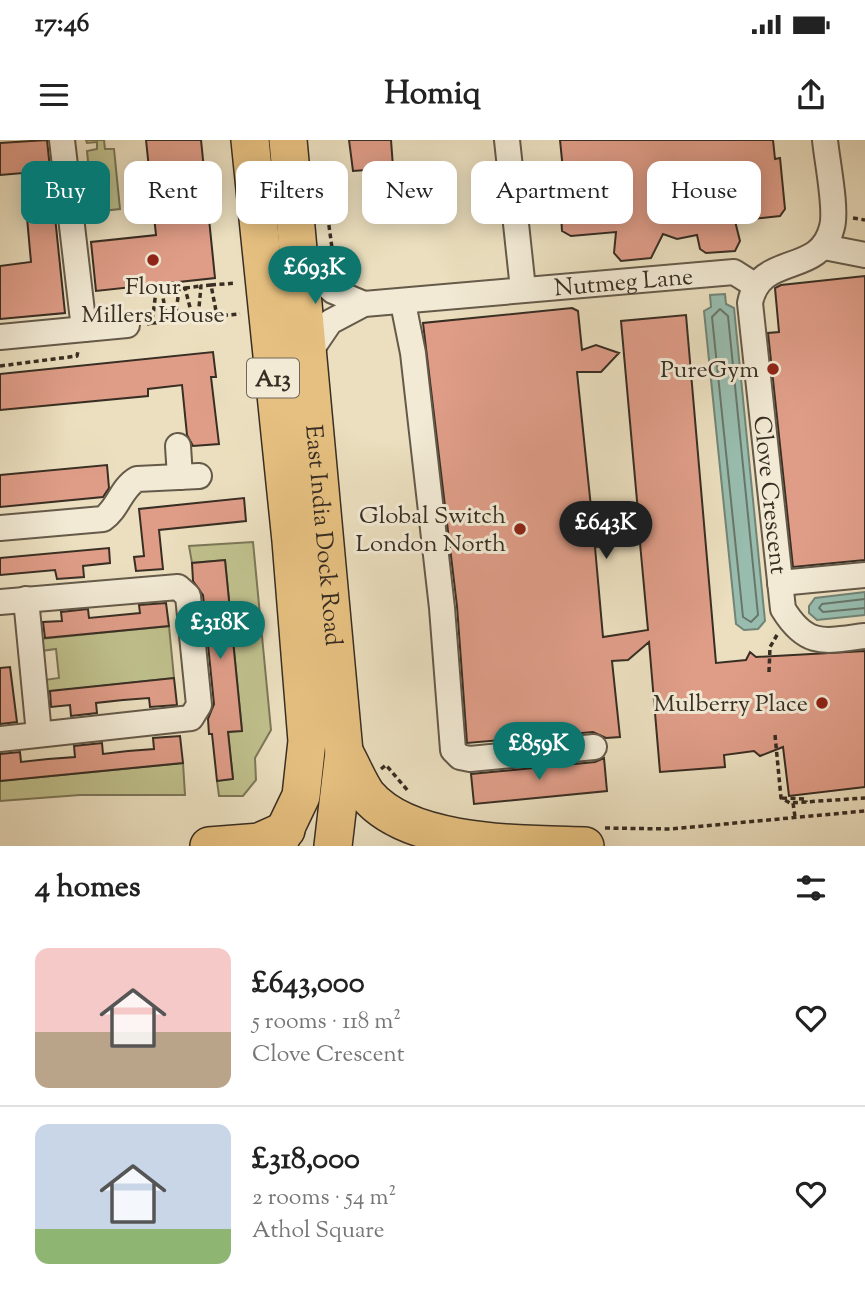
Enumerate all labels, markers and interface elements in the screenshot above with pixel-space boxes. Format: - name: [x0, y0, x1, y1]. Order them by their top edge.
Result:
- text: 17:46: [35, 6, 89, 43]
- text: Homiq: [384, 72, 481, 118]
- icon: menu: [35, 76, 73, 114]
- icon: share: [792, 76, 830, 114]
- chip: Buy: [21, 161, 110, 224]
- chip: Rent: [124, 161, 222, 224]
- chip: Filters: [236, 161, 348, 224]
- chip: New: [362, 161, 457, 224]
- chip: Apartment: [471, 161, 633, 224]
- chip: House: [647, 161, 761, 224]
- pin: £693K: [266, 246, 364, 306]
- marker: Flour Millers House: [145, 252, 161, 268]
- text: £693K: [284, 252, 346, 285]
- street label: Nutmeg Lane: [553, 261, 695, 306]
- place label: Flour Millers House: [81, 271, 225, 333]
- place label: PureGym: [660, 354, 759, 388]
- road number: A13: [247, 358, 299, 398]
- marker: PureGym: [765, 361, 781, 377]
- street label: Clove Crescent: [743, 414, 794, 576]
- street label: East India Dock Road: [295, 424, 349, 648]
- place label: Global Switch London North: [355, 500, 506, 562]
- pin: £643K: [557, 502, 655, 561]
- text: £643K: [575, 507, 637, 540]
- marker: Global Switch London North: [512, 521, 528, 537]
- pin: £318K: [171, 602, 269, 661]
- text: £318K: [191, 607, 249, 640]
- place label: Mulberry Place: [653, 688, 808, 722]
- marker: Mulberry Place: [814, 695, 830, 711]
- pin: £859K: [490, 722, 588, 782]
- text: £859K: [509, 728, 569, 761]
- text: 4 homes: [35, 867, 141, 910]
- icon: filters: [792, 869, 830, 907]
- text: £643,000: [252, 963, 365, 1006]
- icon: home: [91, 976, 175, 1060]
- icon: heart: [792, 999, 830, 1037]
- text: 5 rooms · 118 m²: [252, 1006, 401, 1039]
- text: Clove Crescent: [252, 1039, 405, 1072]
- text: £318,000: [252, 1139, 360, 1182]
- icon: home: [91, 1152, 175, 1236]
- icon: heart: [792, 1175, 830, 1213]
- text: 2 rooms · 54 m²: [252, 1182, 396, 1215]
- text: Athol Square: [252, 1215, 385, 1248]

